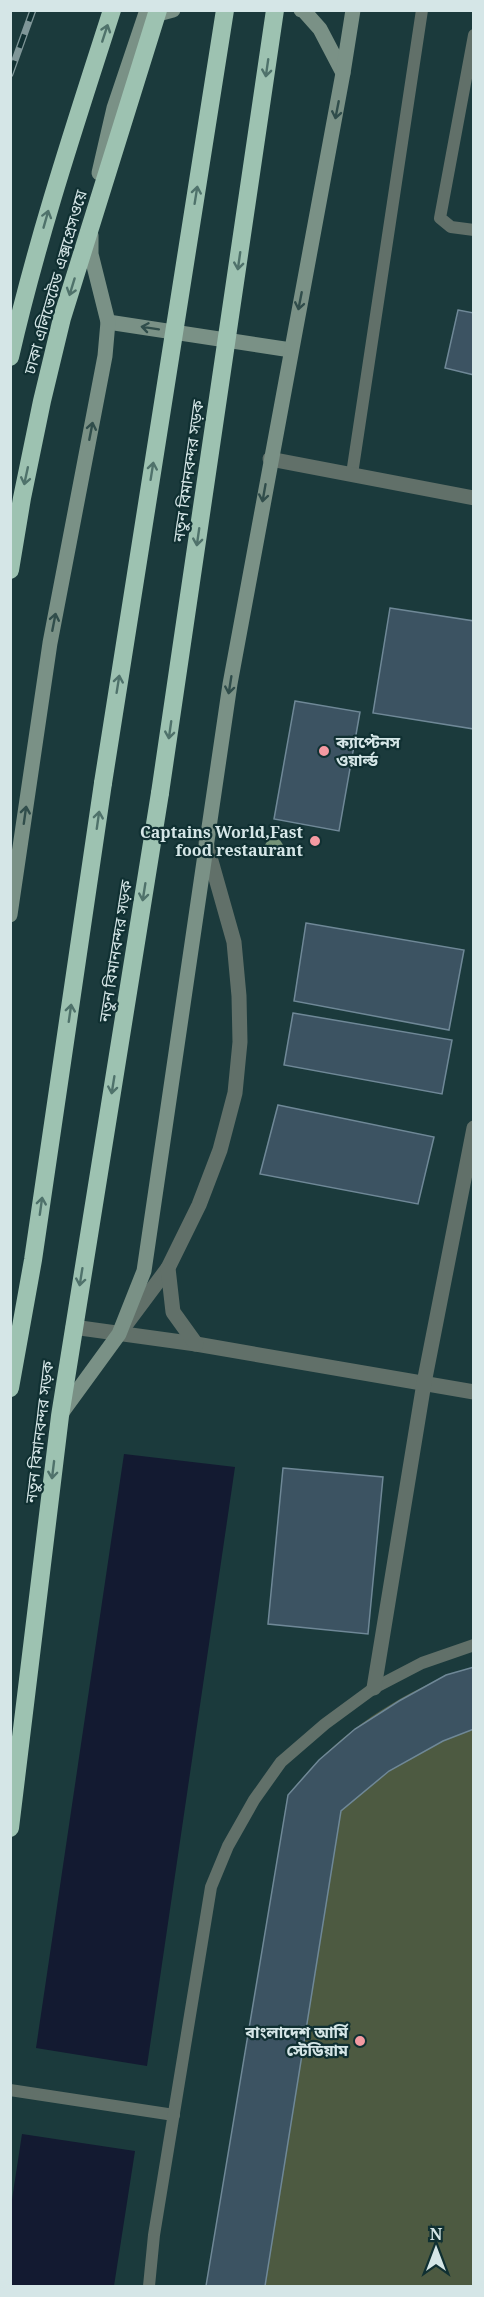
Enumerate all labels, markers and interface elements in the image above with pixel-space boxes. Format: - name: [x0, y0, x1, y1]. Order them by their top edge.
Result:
- one-way arrow: [100, 24, 111, 43]
- one-way arrow: [261, 58, 272, 78]
- one-way arrow: [331, 99, 342, 119]
- street label: ঢাকা এলিভেটেড এক্সপ্রেসওয়ে: [18, 186, 92, 378]
- one-way arrow: [191, 186, 202, 206]
- one-way arrow: [41, 210, 52, 229]
- one-way arrow: [233, 251, 244, 271]
- one-way arrow: [66, 277, 77, 296]
- one-way arrow: [294, 291, 305, 311]
- one-way arrow: [140, 323, 160, 334]
- street label: নতুন বিমানবন্দর সড়ক: [167, 397, 209, 545]
- one-way arrow: [86, 422, 97, 441]
- one-way arrow: [147, 461, 158, 481]
- one-way arrow: [20, 466, 31, 486]
- one-way arrow: [258, 483, 269, 502]
- one-way arrow: [192, 527, 203, 547]
- one-way arrow: [49, 613, 60, 633]
- one-way arrow: [224, 674, 235, 694]
- one-way arrow: [113, 675, 124, 695]
- one-way arrow: [164, 720, 175, 740]
- place label: ক্যাপ্টেনস ওয়ার্ল্ড: [335, 731, 401, 771]
- marker: ক্যাপ্টেনস ওয়ার্ল্ড: [317, 744, 331, 758]
- one-way arrow: [19, 806, 30, 826]
- one-way arrow: [92, 811, 103, 831]
- place label: Captains World,Fast food restaurant: [140, 821, 304, 861]
- marker: Captains World,Fast food restaurant: [308, 834, 322, 848]
- street label: নতুন বিমানবন্দর সড়ক: [93, 877, 137, 1025]
- one-way arrow: [138, 882, 149, 902]
- one-way arrow: [64, 1004, 75, 1024]
- one-way arrow: [107, 1074, 118, 1094]
- one-way arrow: [36, 1197, 47, 1217]
- one-way arrow: [75, 1267, 86, 1286]
- street label: নতুন বিমানবন্দর সড়ক: [19, 1358, 59, 1505]
- one-way arrow: [48, 1460, 59, 1479]
- place label: বাংলাদেশ আর্মি স্টেডিয়াম: [244, 2021, 349, 2061]
- marker: বাংলাদেশ আর্মি স্টেডিয়াম: [353, 2034, 367, 2048]
- north arrow: [406, 2219, 466, 2279]
- text: N: [430, 2223, 443, 2245]

